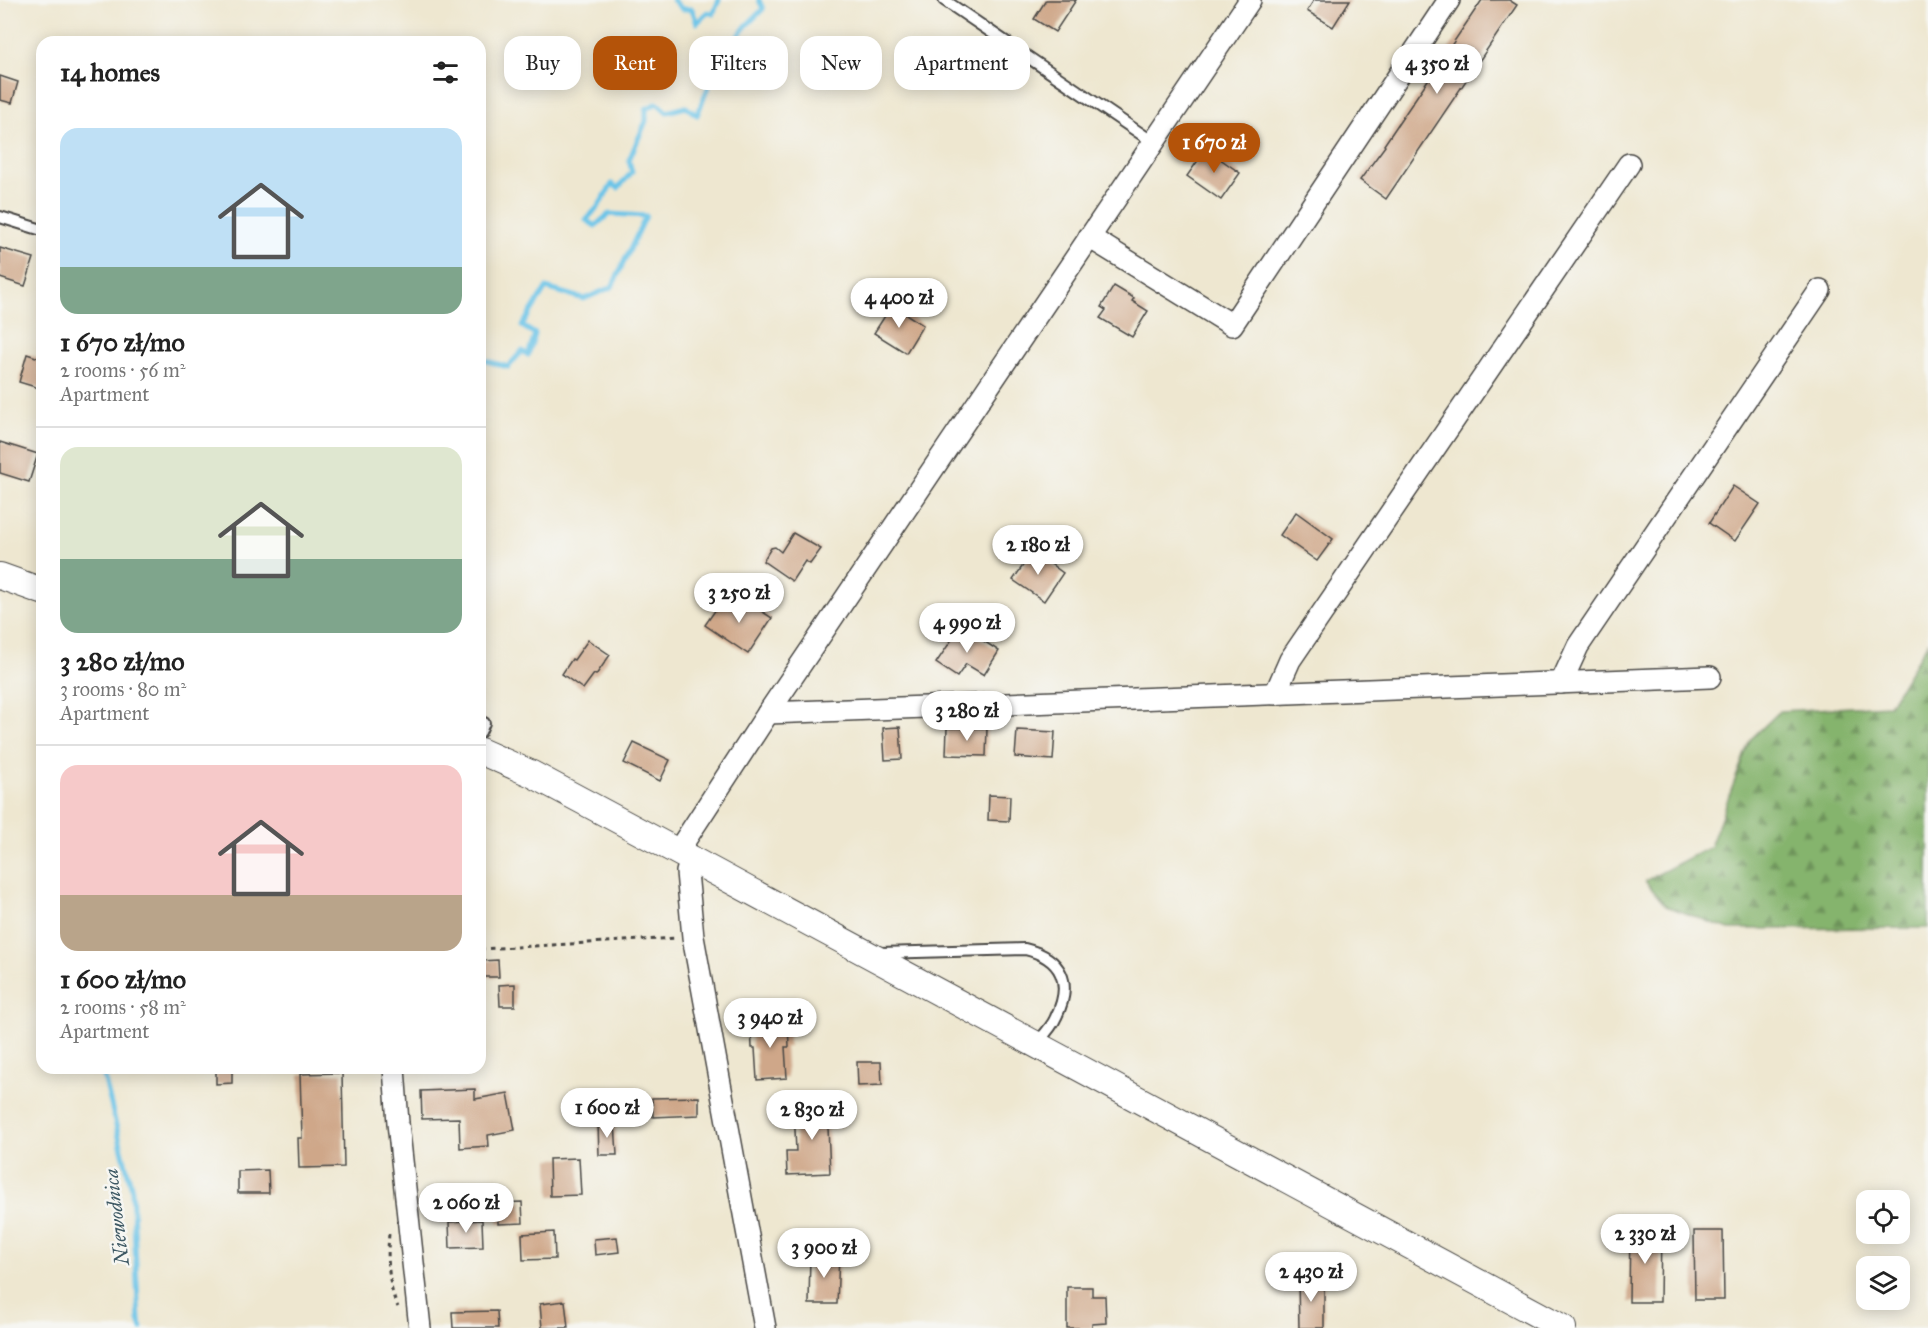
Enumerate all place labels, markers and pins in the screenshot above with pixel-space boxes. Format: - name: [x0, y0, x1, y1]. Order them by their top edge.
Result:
- pin: 4 350 zł: [1375, 44, 1499, 95]
- pin: 1 670 zł: [1152, 123, 1276, 174]
- pin: 4 400 zł: [837, 278, 961, 329]
- pin: 2 180 zł: [976, 525, 1100, 576]
- pin: 3 250 zł: [677, 573, 801, 624]
- pin: 4 990 zł: [905, 603, 1029, 654]
- pin: 3 280 zł: [905, 691, 1029, 742]
- pin: 3 940 zł: [708, 998, 832, 1049]
- pin: 1 600 zł: [545, 1088, 669, 1139]
- pin: 2 830 zł: [750, 1090, 874, 1141]
- pin: 2 060 zł: [404, 1183, 528, 1234]
- pin: 2 330 zł: [1583, 1214, 1707, 1265]
- pin: 3 900 zł: [762, 1228, 886, 1279]
- pin: 2 430 zł: [1249, 1252, 1373, 1303]

